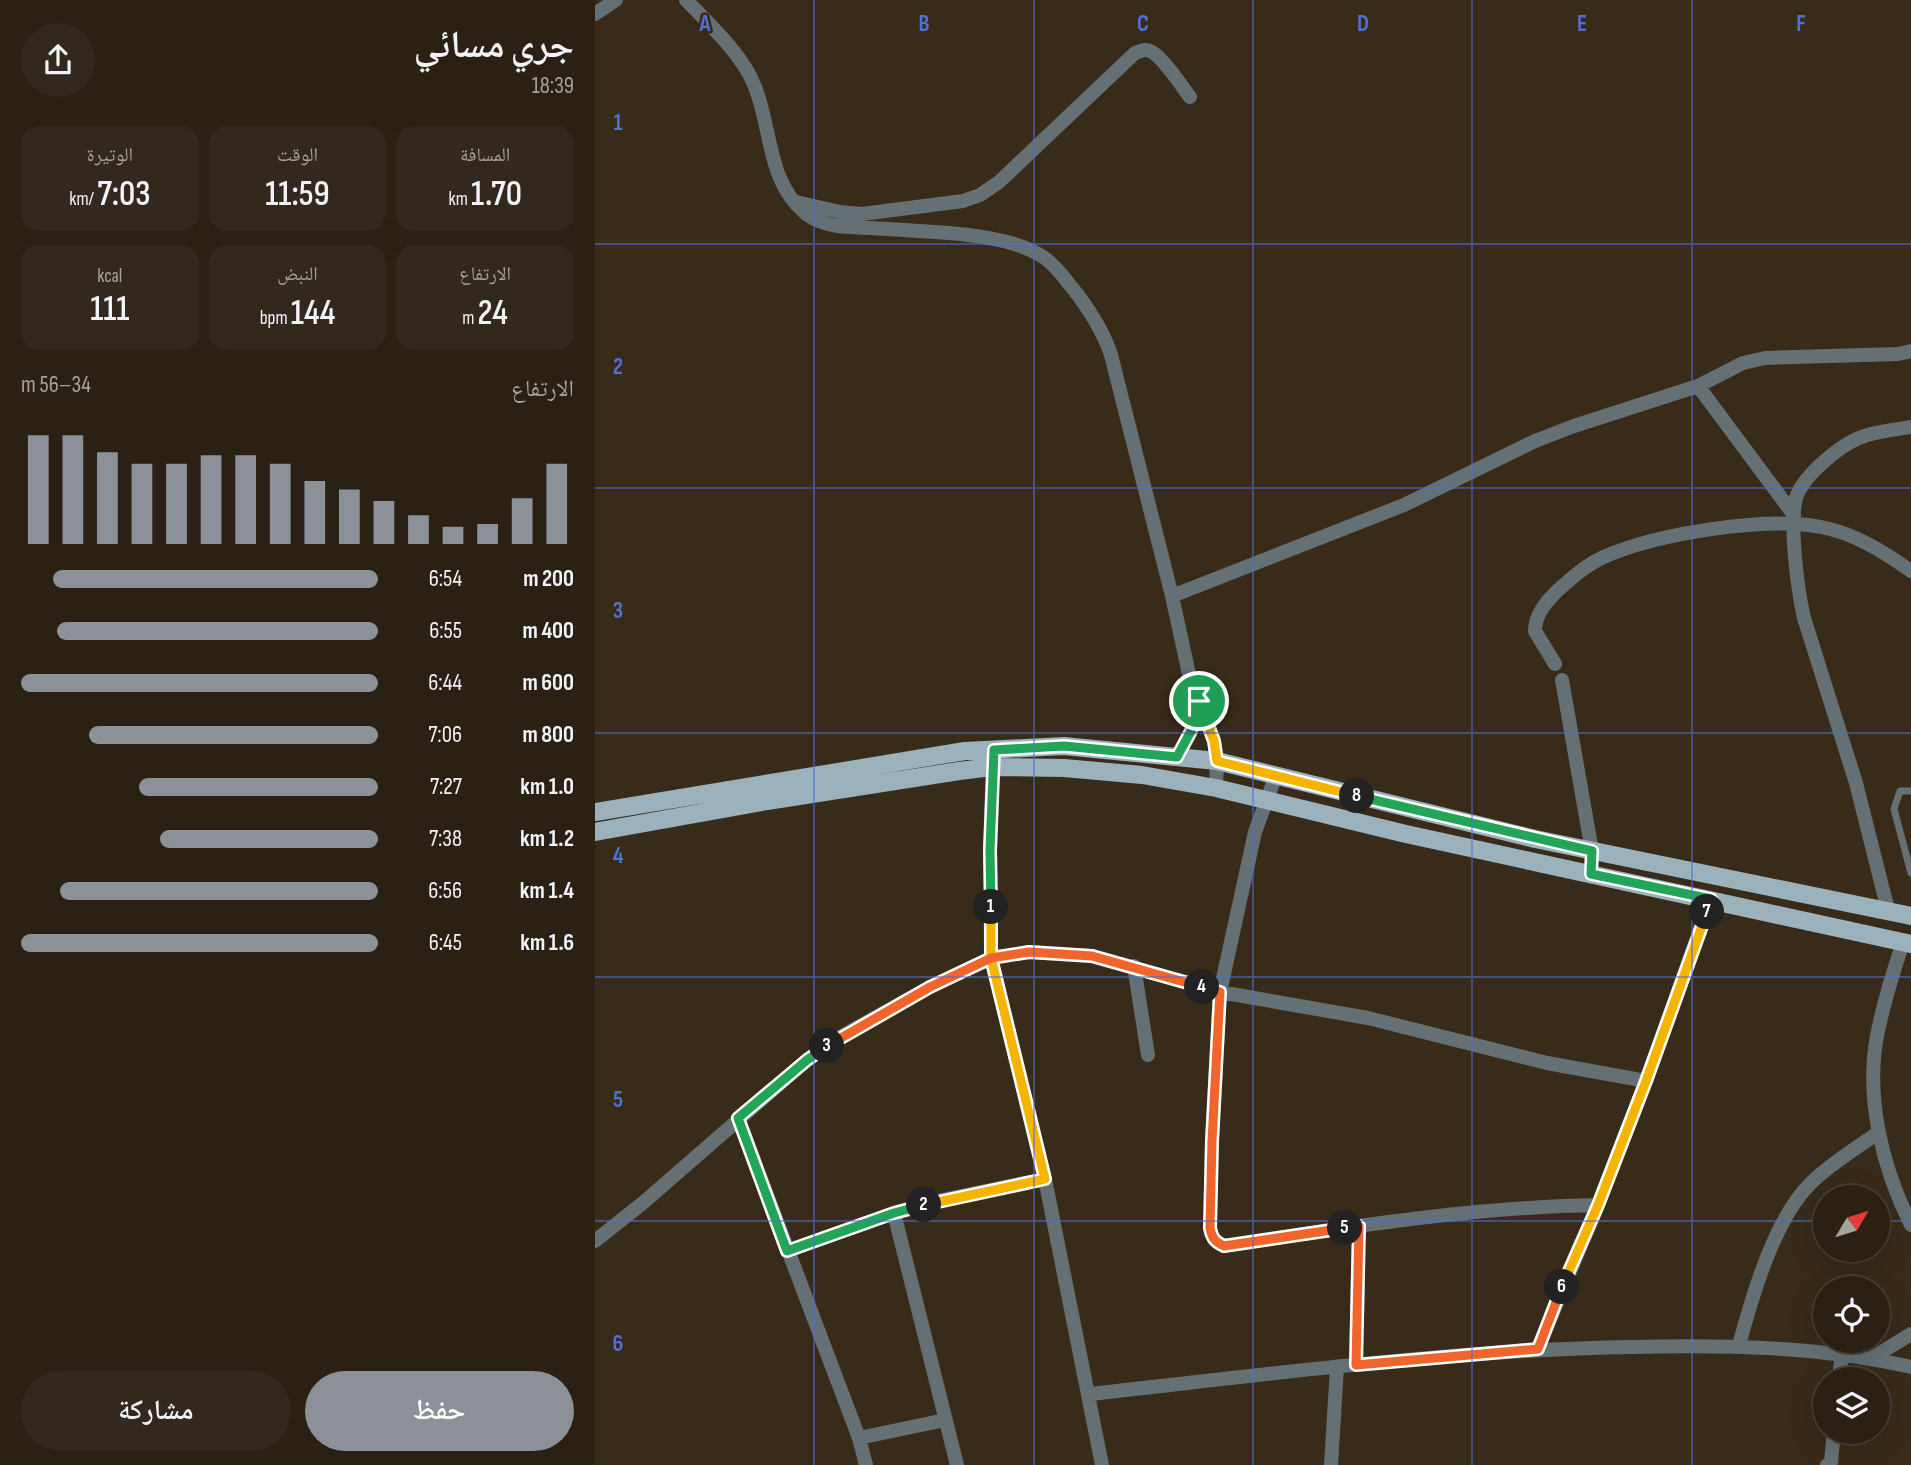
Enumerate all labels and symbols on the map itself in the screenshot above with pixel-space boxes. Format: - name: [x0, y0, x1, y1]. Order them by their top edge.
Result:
- text: A: [699, 10, 712, 38]
- text: B: [919, 10, 930, 38]
- text: C: [1137, 10, 1149, 38]
- text: D: [1357, 10, 1369, 38]
- text: E: [1577, 10, 1587, 38]
- text: F: [1796, 10, 1806, 38]
- text: 1: [613, 109, 623, 137]
- text: 2: [613, 353, 623, 381]
- text: 3: [613, 597, 623, 625]
- pin: [1169, 671, 1229, 731]
- pin: 8: [1339, 778, 1375, 814]
- text: 4: [613, 842, 624, 870]
- pin: 1: [973, 890, 1009, 925]
- pin: 7: [1689, 894, 1725, 930]
- pin: 4: [1185, 970, 1219, 1004]
- pin: 3: [810, 1028, 845, 1064]
- text: 5: [613, 1086, 623, 1114]
- north arrow: [1813, 1185, 1890, 1262]
- pin: 2: [907, 1188, 941, 1222]
- pin: 5: [1327, 1210, 1363, 1246]
- pin: 6: [1545, 1270, 1579, 1304]
- text: 6: [613, 1330, 623, 1358]

